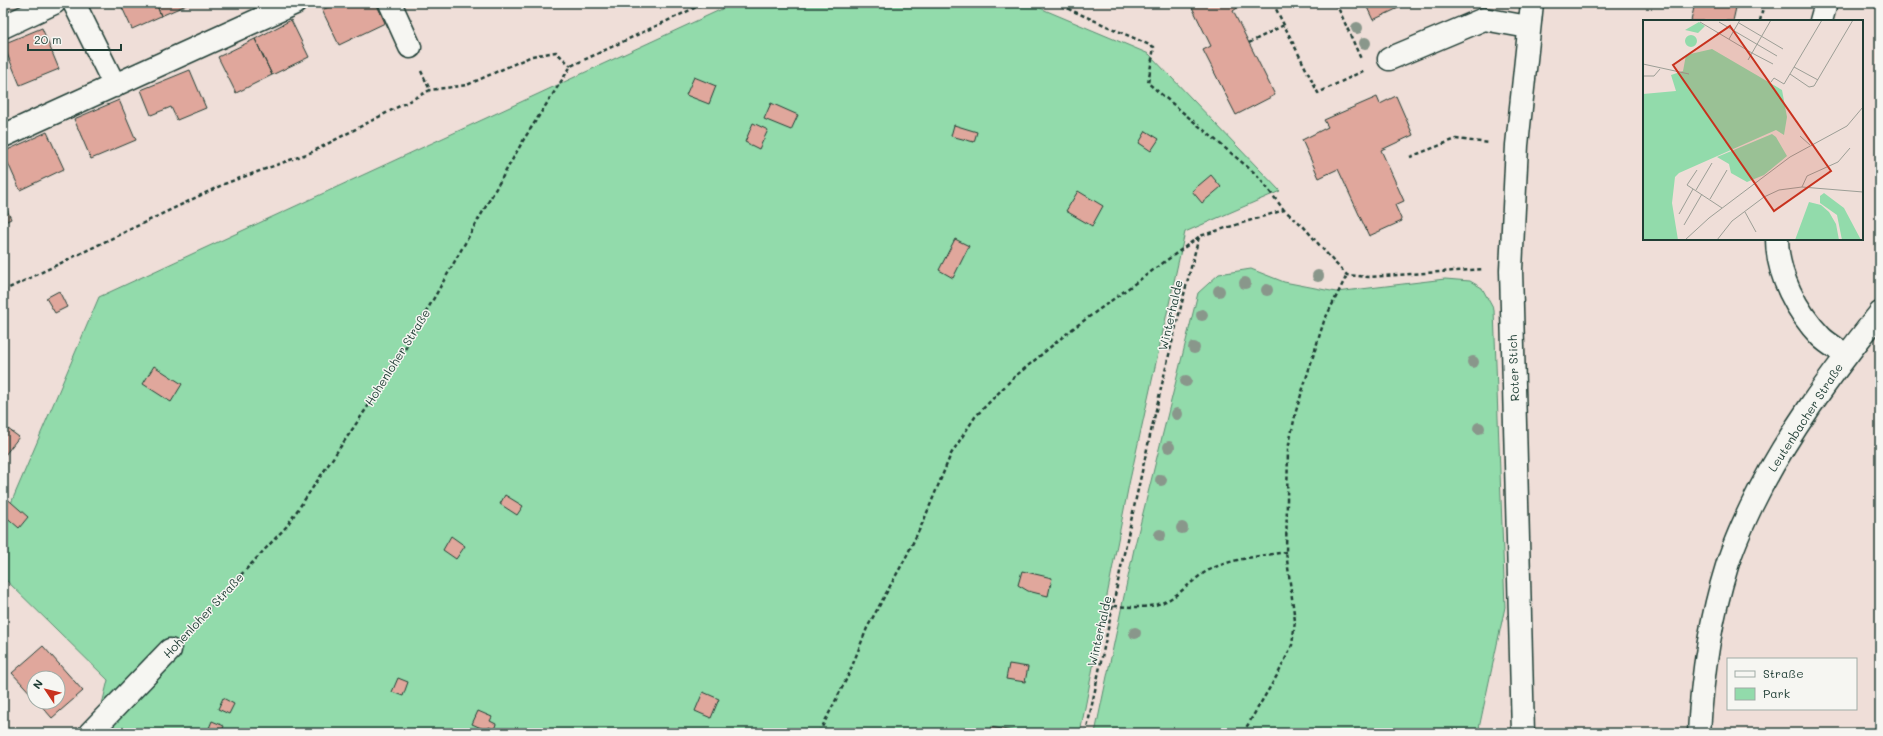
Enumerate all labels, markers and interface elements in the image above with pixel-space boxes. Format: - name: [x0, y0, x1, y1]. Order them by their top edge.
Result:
- inset map: [1643, 20, 1863, 240]
- scale bar: [28, 26, 121, 52]
- text: 20 m: [34, 31, 62, 47]
- street label: Winterhalde: [1154, 278, 1186, 352]
- street label: Hohenloher Straße: [361, 306, 433, 408]
- street label: Roter Stich: [1504, 334, 1522, 402]
- street label: Leutenbacher Straße: [1764, 360, 1846, 474]
- street label: Hohenloher Straße: [159, 569, 247, 661]
- street label: Winterhalde: [1083, 594, 1115, 668]
- legend: [1727, 658, 1857, 710]
- text: Straße: [1763, 665, 1804, 681]
- north arrow: [26, 670, 66, 710]
- text: N: [29, 676, 46, 692]
- text: Park: [1763, 685, 1790, 701]

